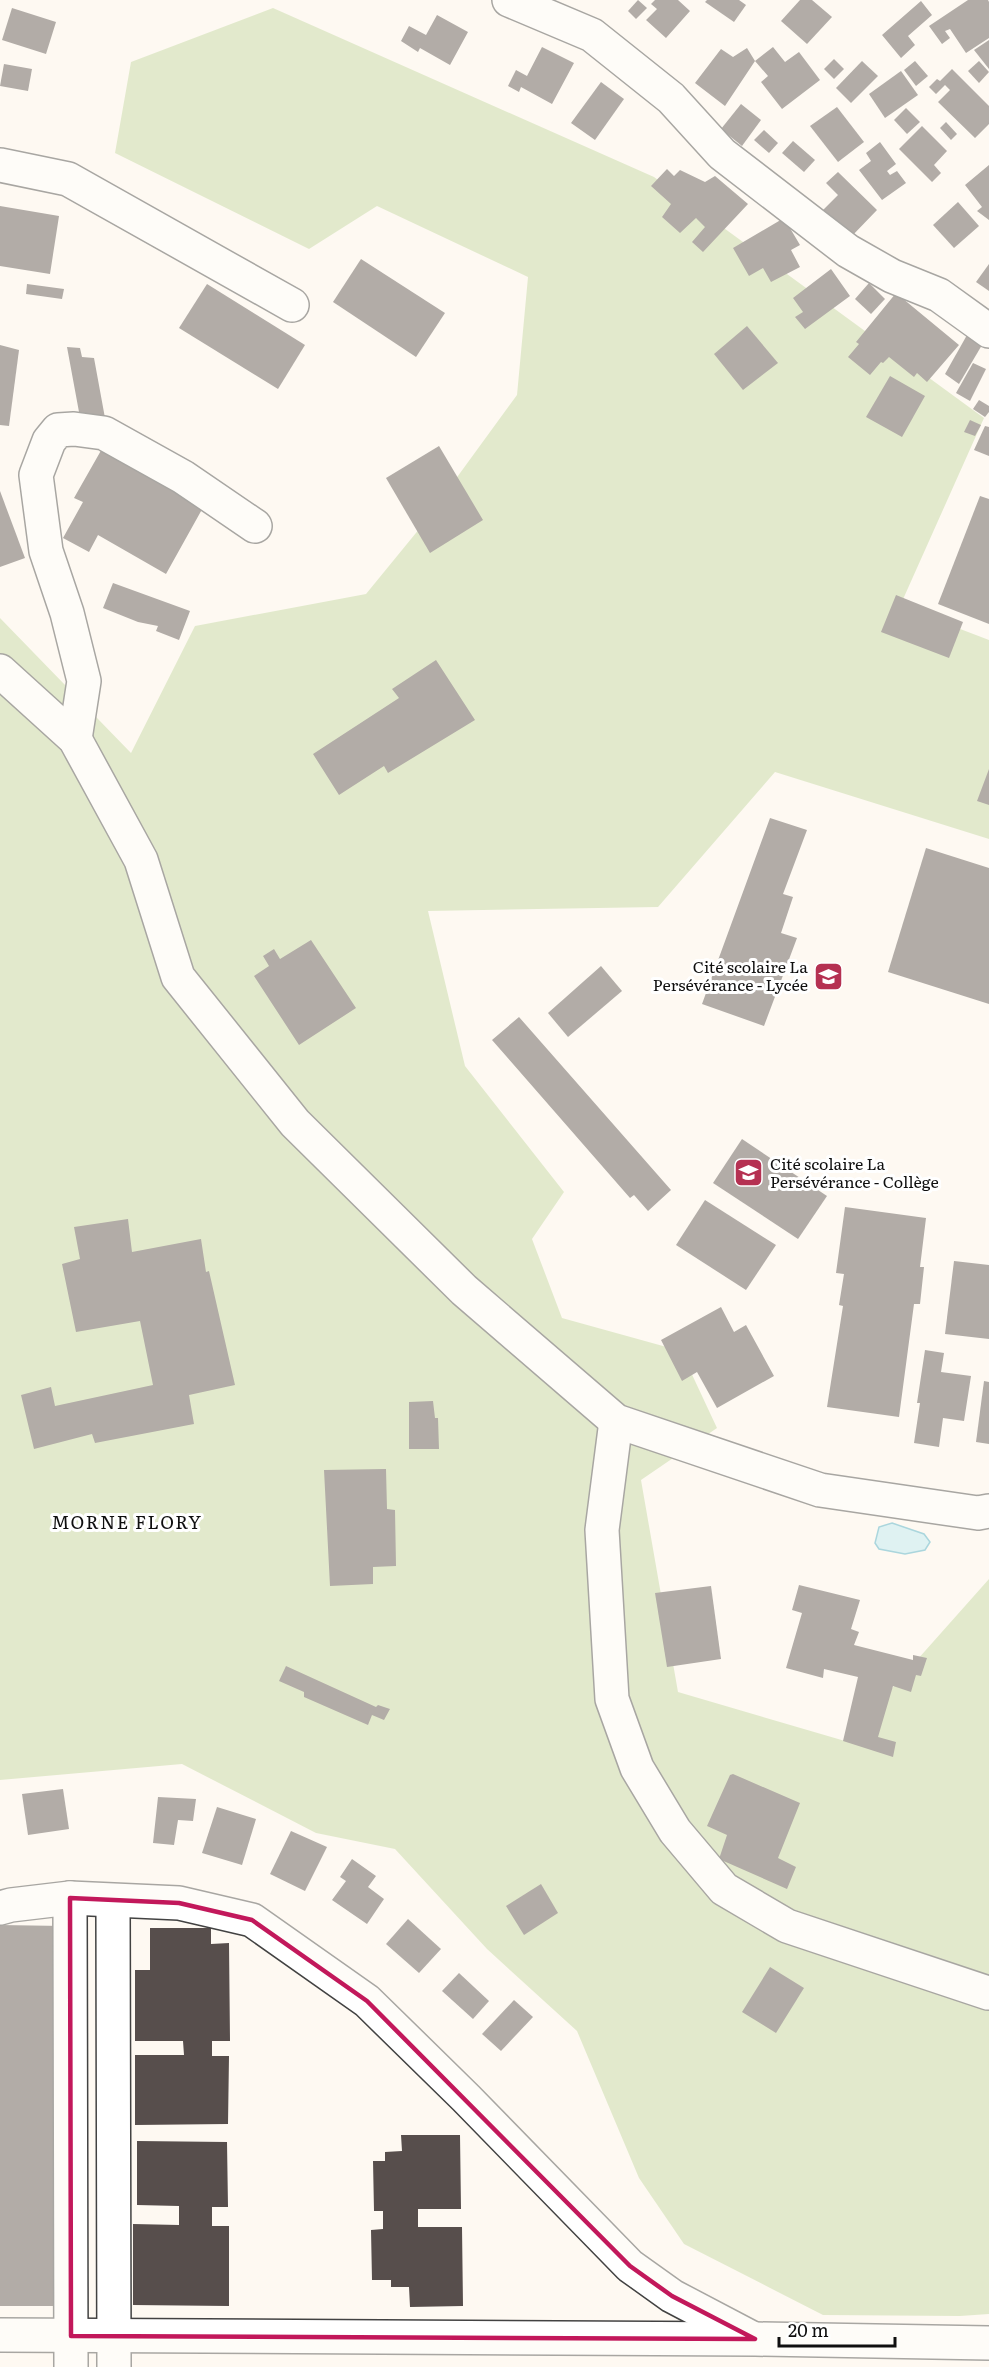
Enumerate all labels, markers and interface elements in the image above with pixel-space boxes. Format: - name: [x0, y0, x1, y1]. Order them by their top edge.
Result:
- place label: Cité scolaire La Persévérance - Lycée: [653, 954, 808, 996]
- school or university icon: Cité scolaire La Persévérance - Lycée: [813, 960, 845, 992]
- place label: Cité scolaire La Persévérance - Collège: [770, 1151, 939, 1193]
- school or university icon: Cité scolaire La Persévérance - Collège: [733, 1157, 765, 1189]
- district label: MORNE FLORY: [51, 1508, 203, 1535]
- scale bar: [779, 2310, 894, 2348]
- text: 20 m: [788, 2316, 829, 2343]

